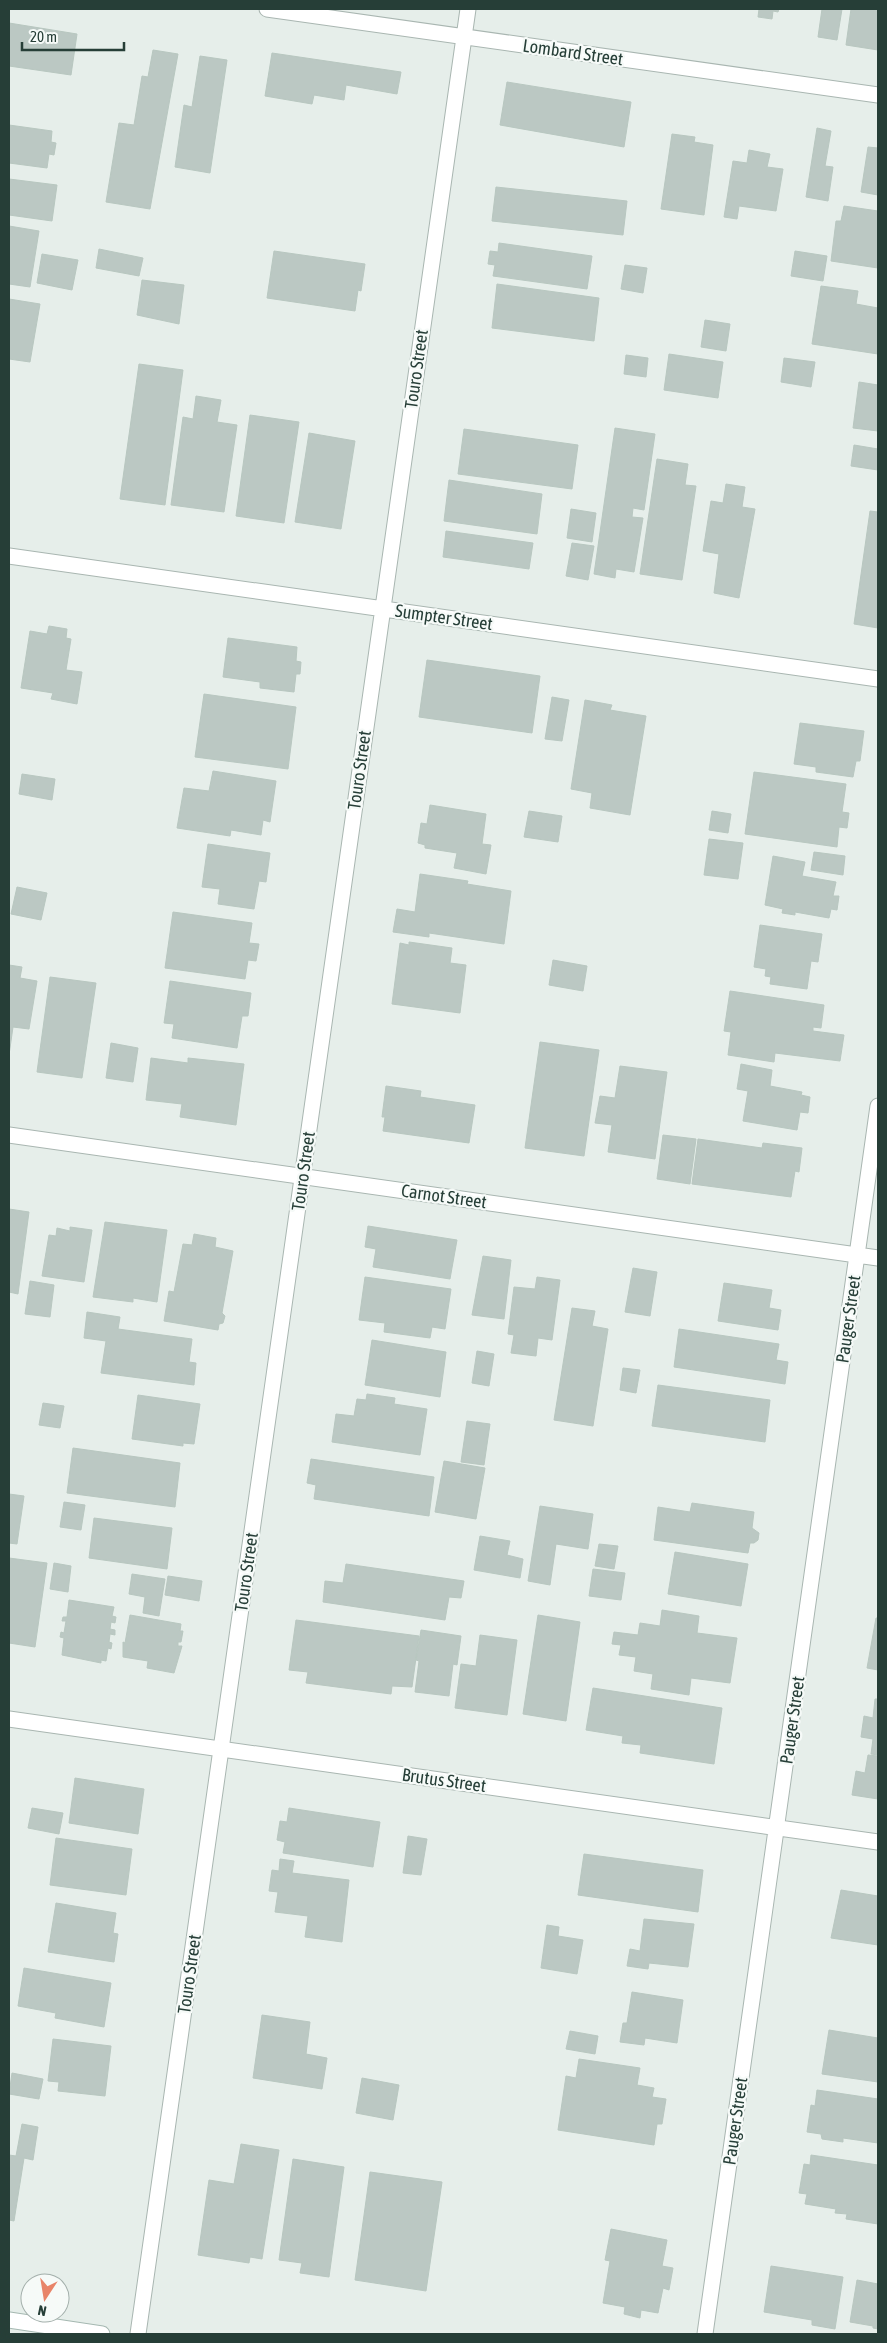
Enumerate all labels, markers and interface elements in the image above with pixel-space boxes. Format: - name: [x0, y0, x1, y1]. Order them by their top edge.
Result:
- scale bar: [22, 20, 125, 52]
- text: 20 m: [30, 28, 57, 45]
- street label: Lombard Street: [521, 35, 625, 69]
- street label: Touro Street: [400, 328, 432, 410]
- street label: Sumpter Street: [394, 600, 494, 634]
- street label: Touro Street: [343, 729, 375, 811]
- street label: Touro Street: [287, 1130, 319, 1212]
- street label: Carnot Street: [400, 1180, 488, 1212]
- street label: Pauger Street: [831, 1274, 865, 1364]
- street label: Touro Street: [230, 1531, 262, 1613]
- street label: Pauger Street: [775, 1675, 809, 1765]
- street label: Brutus Street: [401, 1764, 487, 1796]
- street label: Touro Street: [173, 1933, 205, 2015]
- street label: Pauger Street: [718, 2076, 752, 2166]
- north arrow: [20, 2273, 70, 2323]
- text: N: [37, 2302, 48, 2319]

